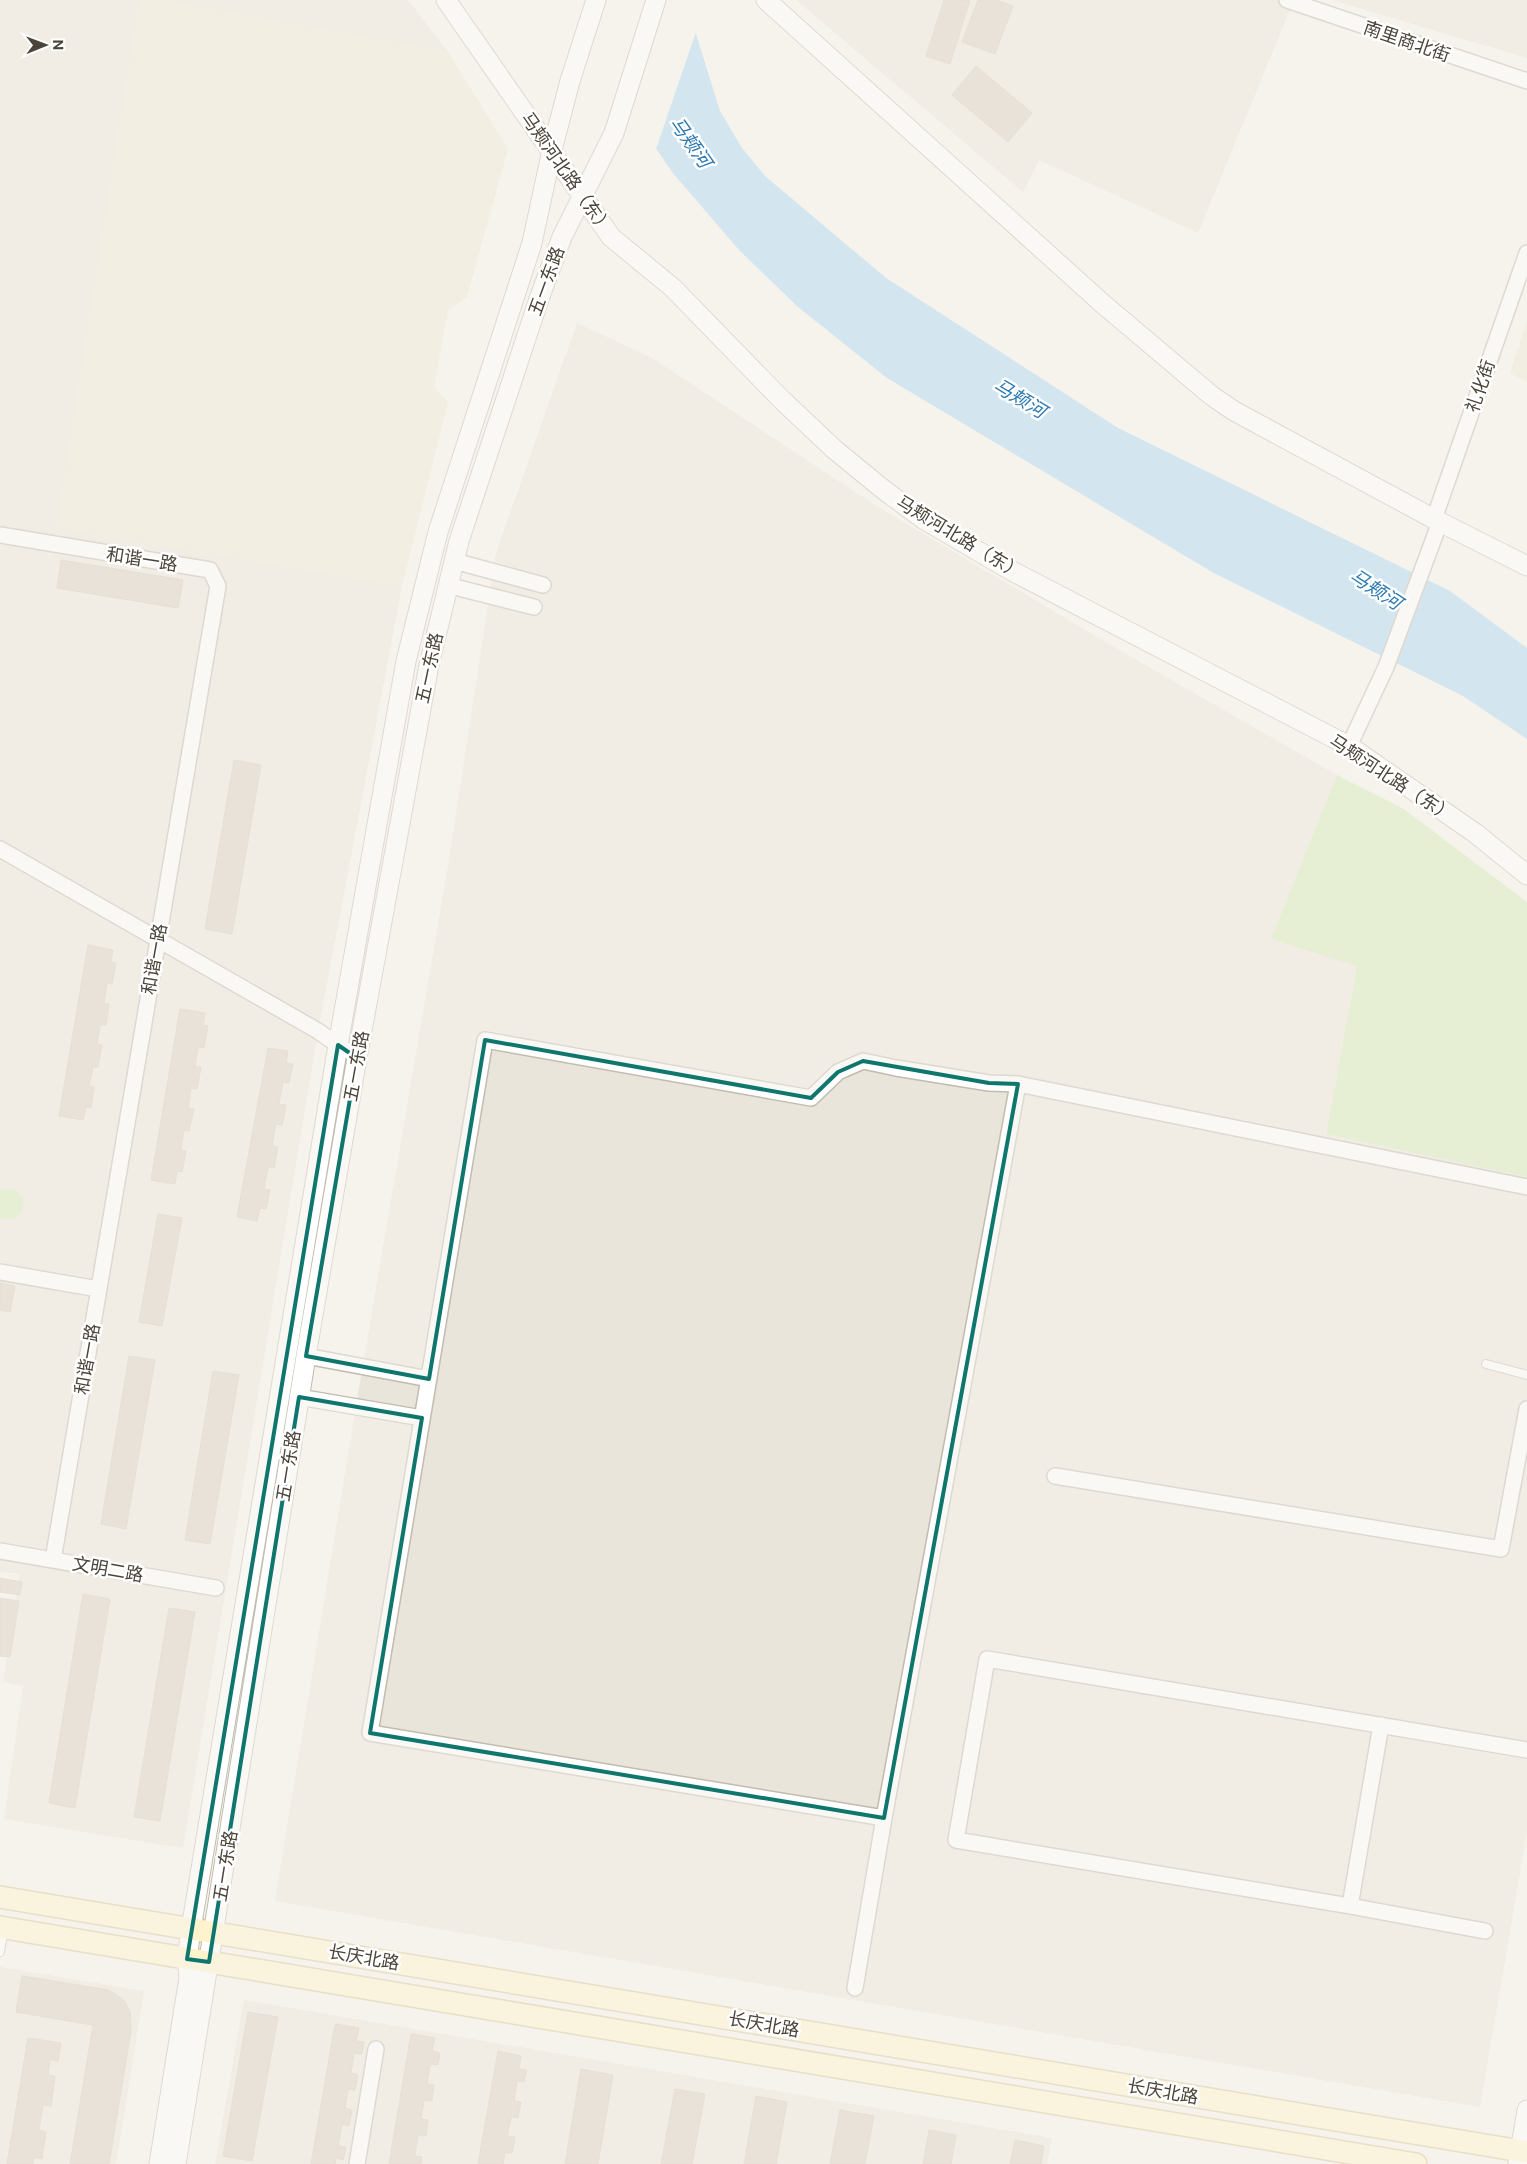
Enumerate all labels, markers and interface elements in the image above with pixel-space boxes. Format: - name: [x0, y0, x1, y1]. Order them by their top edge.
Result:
- street label: 南里商北街: [1361, 16, 1453, 66]
- north arrow: [20, 20, 70, 70]
- text: N: [50, 39, 66, 50]
- street label: 马颊河北路（东）: [517, 108, 617, 238]
- water label: 马颊河: [666, 112, 719, 175]
- street label: 五一东路: [524, 244, 568, 318]
- street label: 礼化街: [1461, 357, 1499, 415]
- water label: 马颊河: [990, 374, 1054, 424]
- street label: 马颊河北路（东）: [893, 491, 1027, 583]
- street label: 和谐一路: [105, 543, 179, 575]
- water label: 马颊河: [1346, 564, 1409, 616]
- street label: 五一东路: [411, 631, 447, 705]
- street label: 马颊河北路（东）: [1326, 730, 1458, 826]
- street label: 和谐一路: [137, 922, 171, 996]
- street label: 五一东路: [339, 1029, 373, 1103]
- street label: 和谐一路: [70, 1322, 104, 1396]
- street label: 五一东路: [272, 1429, 304, 1503]
- street label: 文明二路: [71, 1552, 145, 1586]
- street label: 五一东路: [209, 1829, 241, 1903]
- street label: 长庆北路: [327, 1940, 401, 1974]
- street label: 长庆北路: [727, 2007, 801, 2041]
- street label: 长庆北路: [1126, 2074, 1200, 2108]

